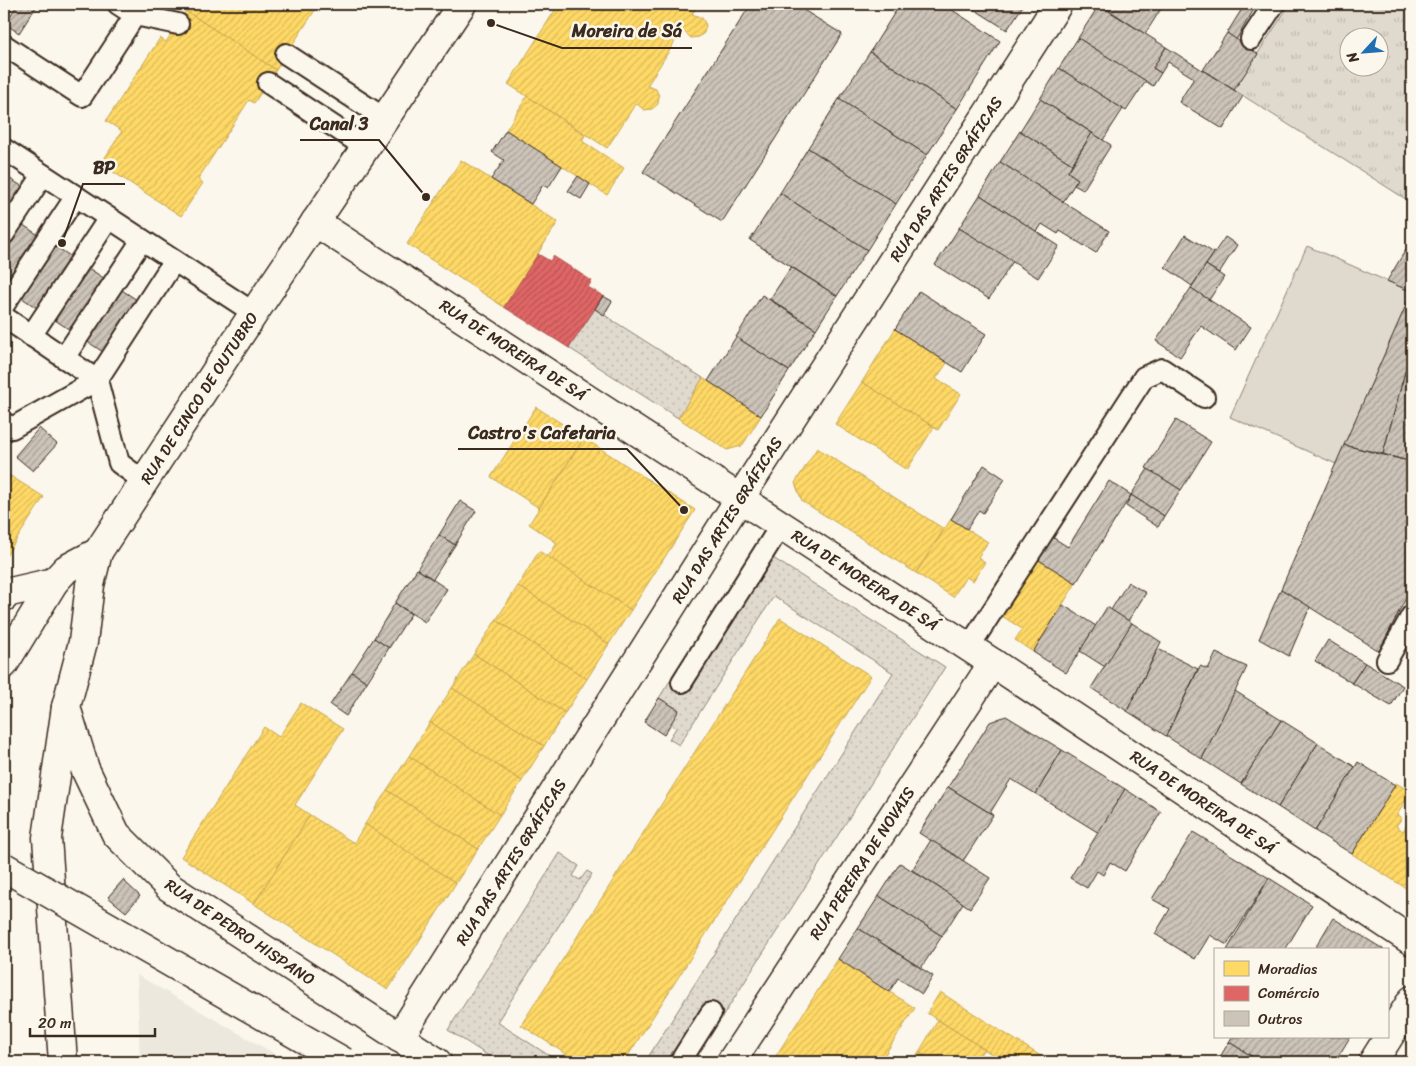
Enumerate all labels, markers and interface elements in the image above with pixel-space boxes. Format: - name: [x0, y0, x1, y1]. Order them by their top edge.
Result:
- callout: Moreira de Sá: [562, 15, 692, 48]
- text: Moreira de Sá: [571, 15, 682, 47]
- north arrow: [1338, 28, 1388, 78]
- text: N: [1339, 47, 1367, 68]
- street label: RUA DAS ARTES GRÁFICAS: [881, 90, 1011, 268]
- callout: Canal 3: [300, 107, 379, 140]
- text: Canal 3: [309, 108, 368, 140]
- callout: BP: [83, 151, 125, 184]
- text: BP: [93, 152, 115, 184]
- street label: RUA DE MOREIRA DE SÁ: [433, 291, 595, 410]
- street label: RUA DE CINCO DE OUTUBRO: [132, 306, 266, 490]
- callout: Castro's Cafetaria: [458, 416, 627, 449]
- text: Castro's Cafetaria: [467, 417, 616, 449]
- street label: RUA DAS ARTES GRÁFICAS: [664, 431, 790, 609]
- street label: RUA DE MOREIRA DE SÁ: [785, 521, 947, 640]
- street label: RUA DE MOREIRA DE SÁ: [1124, 742, 1284, 863]
- street label: RUA DAS ARTES GRÁFICAS: [448, 773, 574, 951]
- street label: RUA PEREIRA DE NOVAIS: [801, 780, 923, 946]
- street label: RUA DE PEDRO HISPANO: [159, 871, 321, 993]
- legend: [1214, 948, 1388, 1038]
- text: Moradias: [1258, 956, 1318, 982]
- text: Comércio: [1258, 980, 1320, 1006]
- scale bar: [30, 1006, 155, 1038]
- text: Outros: [1258, 1006, 1303, 1032]
- text: 20 m: [38, 1010, 72, 1036]

